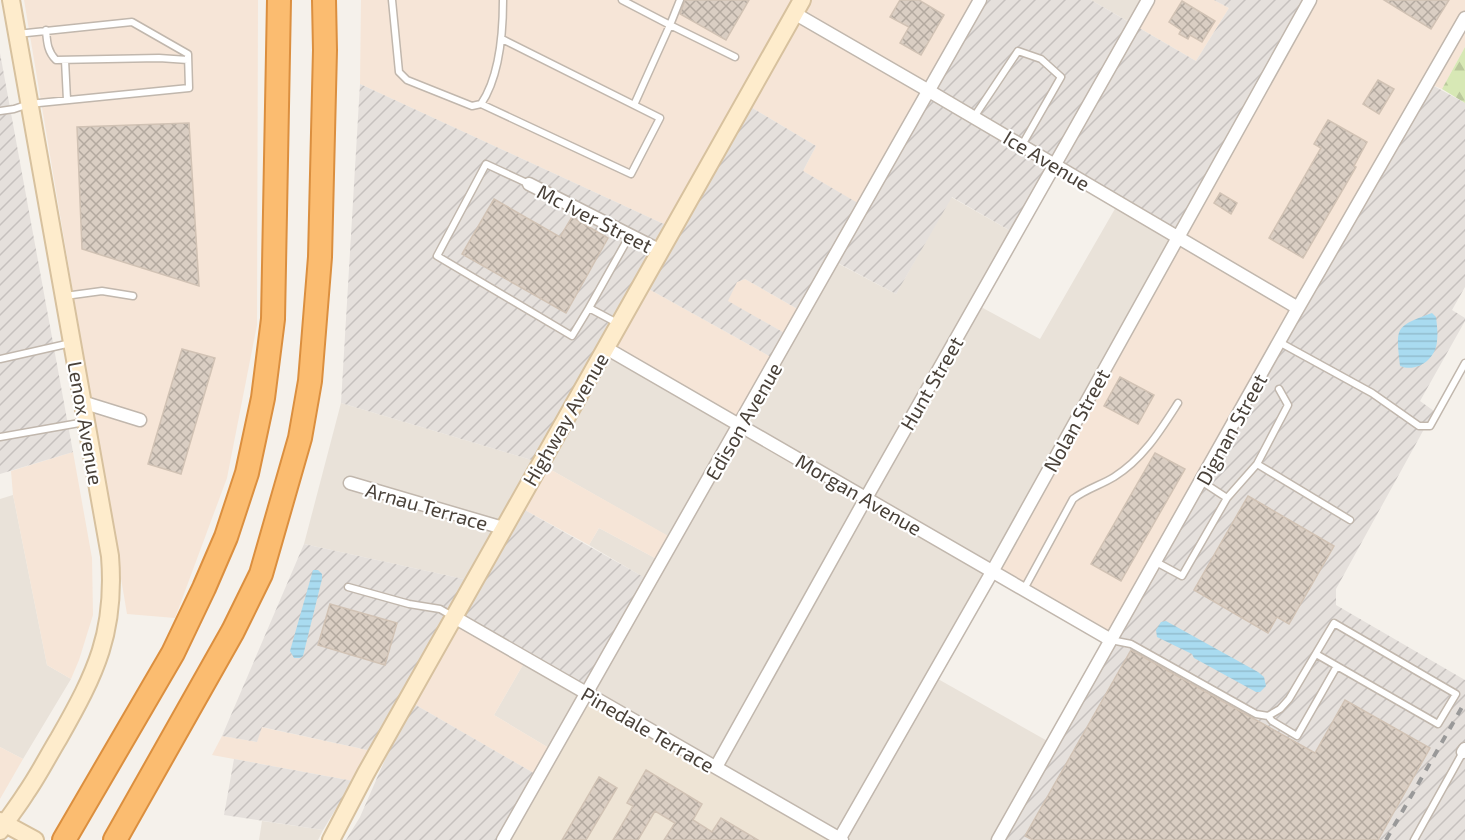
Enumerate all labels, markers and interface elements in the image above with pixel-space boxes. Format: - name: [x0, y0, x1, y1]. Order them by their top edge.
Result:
- street label: Ice Avenue: [999, 125, 1095, 195]
- street label: Mc Iver Street: [533, 179, 657, 257]
- street label: Hunt Street: [895, 332, 968, 434]
- street label: Highway Avenue: [517, 348, 613, 490]
- street label: Edison Avenue: [700, 358, 786, 484]
- street label: Lenox Avenue: [63, 359, 109, 487]
- street label: Nolan Street: [1038, 364, 1114, 476]
- street label: Dignan Street: [1191, 369, 1272, 489]
- street label: Morgan Avenue: [792, 448, 926, 540]
- street label: Arnau Terrace: [363, 477, 491, 535]
- street label: Pinedale Terrace: [577, 681, 719, 777]

